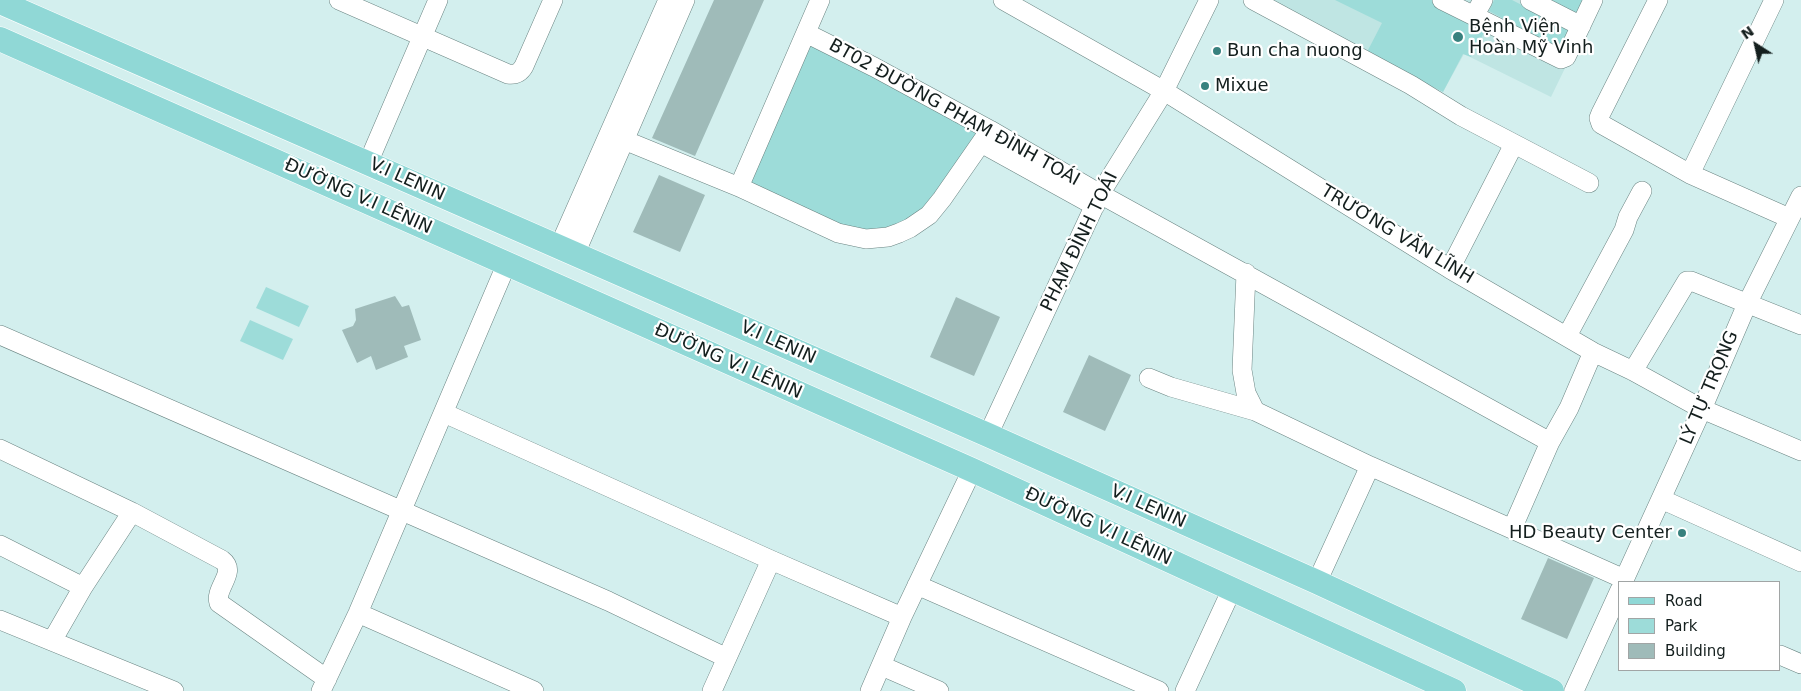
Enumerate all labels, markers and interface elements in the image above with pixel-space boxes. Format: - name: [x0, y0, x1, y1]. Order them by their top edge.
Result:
- place label: Bệnh Viện Hoàn Mỹ Vinh: [1469, 16, 1593, 58]
- north arrow: [1731, 20, 1781, 70]
- text: N: [1738, 23, 1757, 43]
- marker: Bệnh Viện Hoàn Mỹ Vinh: [1451, 30, 1465, 44]
- street label: BT02 ĐƯỜNG PHẠM ĐÌNH TOÁI: [825, 35, 1083, 191]
- place label: Bun cha nuong: [1227, 40, 1363, 62]
- marker: Bun cha nuong: [1211, 45, 1223, 57]
- place label: Mixue: [1215, 75, 1269, 97]
- marker: Mixue: [1199, 80, 1211, 92]
- street label: V.I LENIN: [366, 154, 448, 206]
- street label: ĐƯỜNG V.I LÊNIN: [281, 155, 435, 239]
- street label: PHẠM ĐÌNH TOÁI: [1037, 169, 1123, 315]
- street label: TRƯƠNG VĂN LĨNH: [1317, 181, 1477, 289]
- street label: V.I LENIN: [737, 317, 819, 369]
- street label: ĐƯỜNG V.I LÊNIN: [651, 320, 805, 404]
- street label: LÝ TỰ TRỌNG: [1676, 328, 1744, 448]
- street label: V.I LENIN: [1107, 481, 1189, 533]
- street label: ĐƯỜNG V.I LÊNIN: [1021, 484, 1175, 570]
- place label: HD Beauty Center: [1509, 522, 1672, 544]
- marker: HD Beauty Center: [1676, 527, 1688, 539]
- legend: [1618, 581, 1781, 671]
- text: Road: [1665, 592, 1703, 610]
- text: Park: [1665, 617, 1697, 635]
- text: Building: [1665, 642, 1726, 660]

